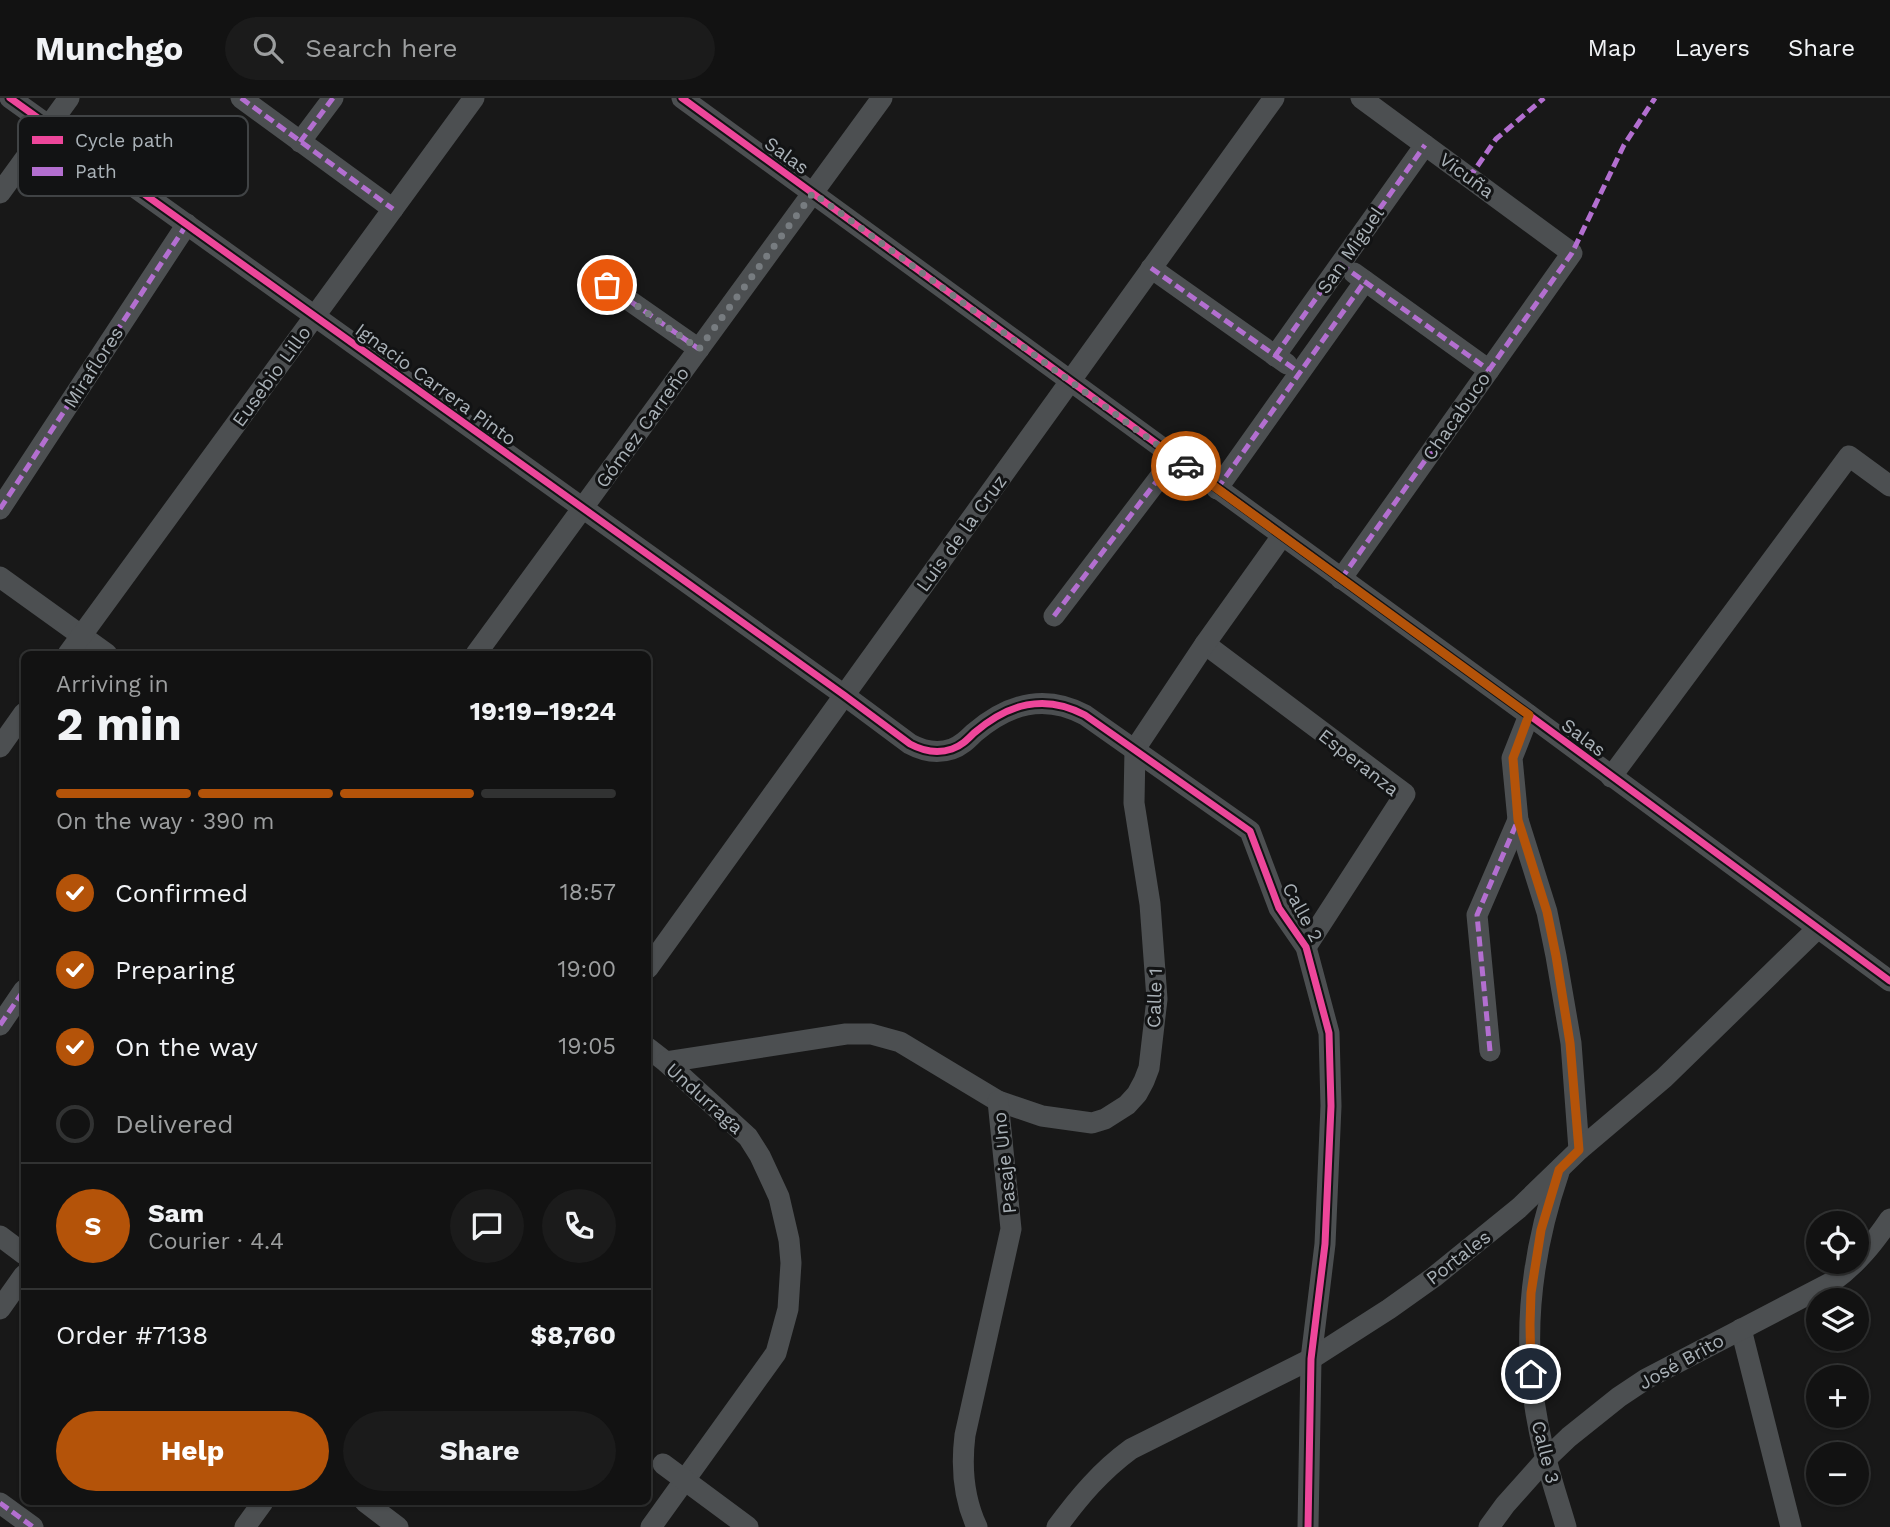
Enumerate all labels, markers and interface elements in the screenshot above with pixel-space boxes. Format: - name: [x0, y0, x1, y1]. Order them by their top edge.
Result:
- search box: [225, 17, 715, 80]
- text: Munchgo: [35, 29, 183, 68]
- icon: search: [249, 29, 287, 67]
- text: Search here: [305, 33, 458, 63]
- text: Map: [1588, 34, 1636, 62]
- text: Layers: [1674, 34, 1750, 62]
- text: Share: [1788, 34, 1855, 62]
- legend: [18, 116, 248, 196]
- text: Cycle path: [75, 129, 174, 152]
- street label: Salas: [760, 132, 813, 179]
- street label: Vicuña: [1435, 148, 1499, 203]
- text: Path: [75, 160, 117, 183]
- street label: San Miguel: [1312, 202, 1389, 298]
- pin: [577, 255, 637, 315]
- icon: bag: [588, 266, 626, 304]
- street label: Ignacio Carrera Pinto: [351, 318, 521, 451]
- street label: Eusebio Lillo: [227, 321, 316, 431]
- street label: Miraflores: [59, 322, 128, 412]
- street label: Gómez Carreño: [591, 362, 694, 492]
- street label: Chacabuco: [1418, 368, 1495, 465]
- courier: [1151, 431, 1221, 501]
- icon: car: [1167, 447, 1205, 485]
- street label: Luis de la Cruz: [911, 470, 1012, 596]
- text: Arriving in: [56, 671, 169, 698]
- text: 19:19–19:24: [470, 696, 616, 726]
- text: 2 min: [56, 697, 182, 751]
- street label: Salas: [1557, 713, 1610, 761]
- street label: Esperanza: [1314, 724, 1404, 801]
- text: On the way · 390 m: [56, 808, 274, 835]
- icon: check: [56, 874, 94, 912]
- text: Confirmed: [115, 878, 248, 908]
- text: 18:57: [560, 879, 616, 906]
- street label: Calle 2: [1277, 879, 1328, 946]
- icon: check: [56, 951, 94, 989]
- text: Preparing: [115, 955, 235, 985]
- text: 19:00: [557, 956, 616, 983]
- street label: Calle 1: [1142, 968, 1167, 1028]
- icon: check: [56, 1028, 94, 1066]
- text: On the way: [115, 1032, 258, 1062]
- text: 19:05: [558, 1033, 616, 1060]
- street label: Undurraga: [661, 1058, 748, 1139]
- text: Delivered: [115, 1109, 234, 1139]
- street label: Pasaje Uno: [988, 1111, 1021, 1215]
- button: chat: [450, 1189, 524, 1263]
- button: phone: [542, 1189, 616, 1263]
- text: Sam: [148, 1198, 204, 1228]
- text: S: [85, 1211, 101, 1241]
- map controls: [1806, 1211, 1869, 1505]
- button: locate: [1806, 1211, 1869, 1274]
- street label: Portales: [1421, 1225, 1495, 1290]
- text: Courier · 4.4: [148, 1228, 284, 1255]
- button: layers: [1806, 1288, 1869, 1351]
- text: Order #7138: [56, 1320, 208, 1350]
- text: $8,760: [531, 1320, 616, 1350]
- street label: José Brito: [1635, 1329, 1728, 1394]
- pin: [1501, 1344, 1561, 1404]
- icon: home: [1512, 1355, 1550, 1393]
- button: +: [1806, 1365, 1869, 1428]
- button: Help: [56, 1411, 329, 1491]
- button: Share: [343, 1411, 616, 1491]
- street label: Calle 3: [1527, 1418, 1564, 1486]
- button: −: [1806, 1442, 1869, 1505]

